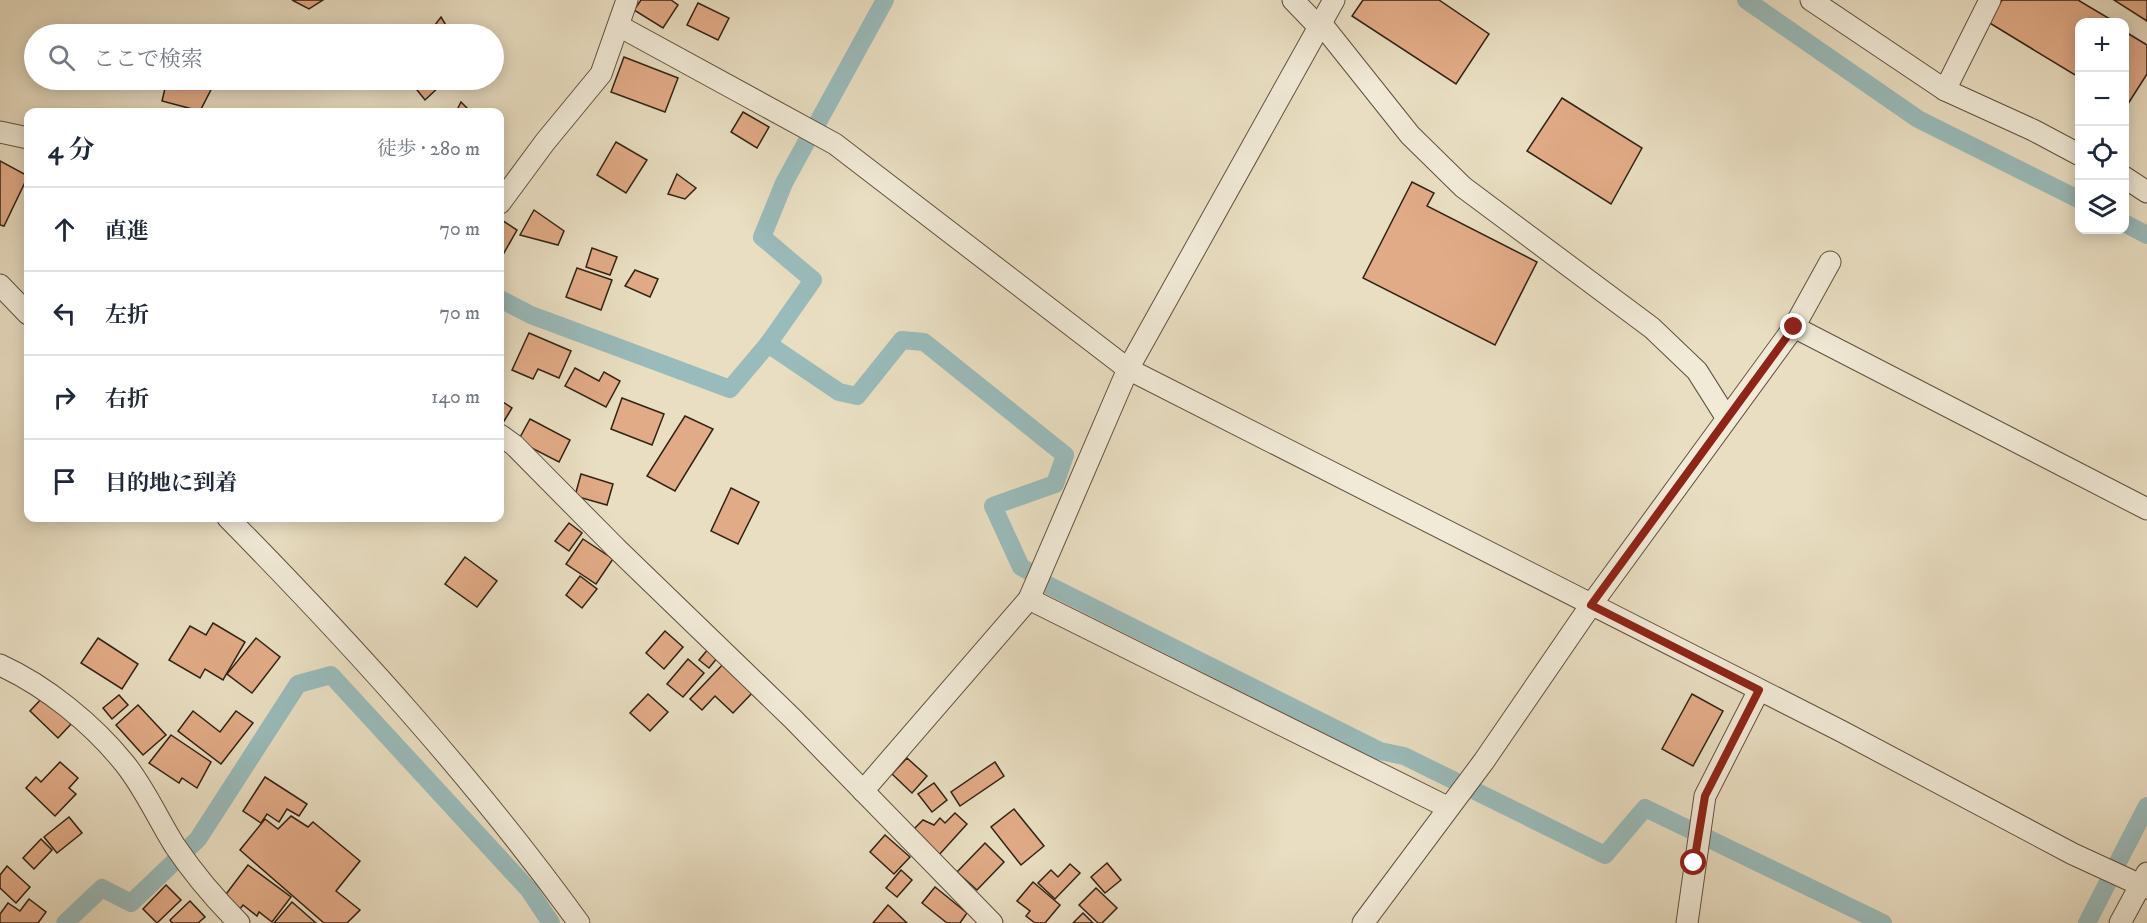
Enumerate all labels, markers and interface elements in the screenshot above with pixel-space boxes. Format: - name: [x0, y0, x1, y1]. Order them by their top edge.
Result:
- map controls: [2075, 18, 2129, 234]
- button: +: [2075, 18, 2129, 72]
- search box: [24, 24, 504, 90]
- icon: search: [45, 41, 78, 74]
- text: ここで検索: [93, 46, 203, 73]
- button: −: [2075, 72, 2129, 126]
- button: locate: [2075, 126, 2129, 180]
- text: 4 分: [48, 134, 95, 167]
- text: 徒歩 · 280 m: [377, 137, 480, 162]
- button: layers: [2075, 180, 2129, 234]
- icon: ahead: [48, 213, 81, 246]
- text: 70 m: [439, 217, 480, 242]
- text: 直進: [105, 218, 149, 245]
- icon: left: [48, 297, 81, 330]
- text: 70 m: [439, 301, 480, 326]
- text: 左折: [105, 302, 149, 329]
- route end: [1780, 313, 1806, 339]
- icon: right: [48, 381, 81, 414]
- text: 140 m: [431, 385, 480, 410]
- text: 右折: [105, 386, 149, 413]
- icon: arrive: [48, 465, 81, 498]
- text: 目的地に到着: [105, 470, 237, 497]
- route start: [1680, 849, 1706, 875]

